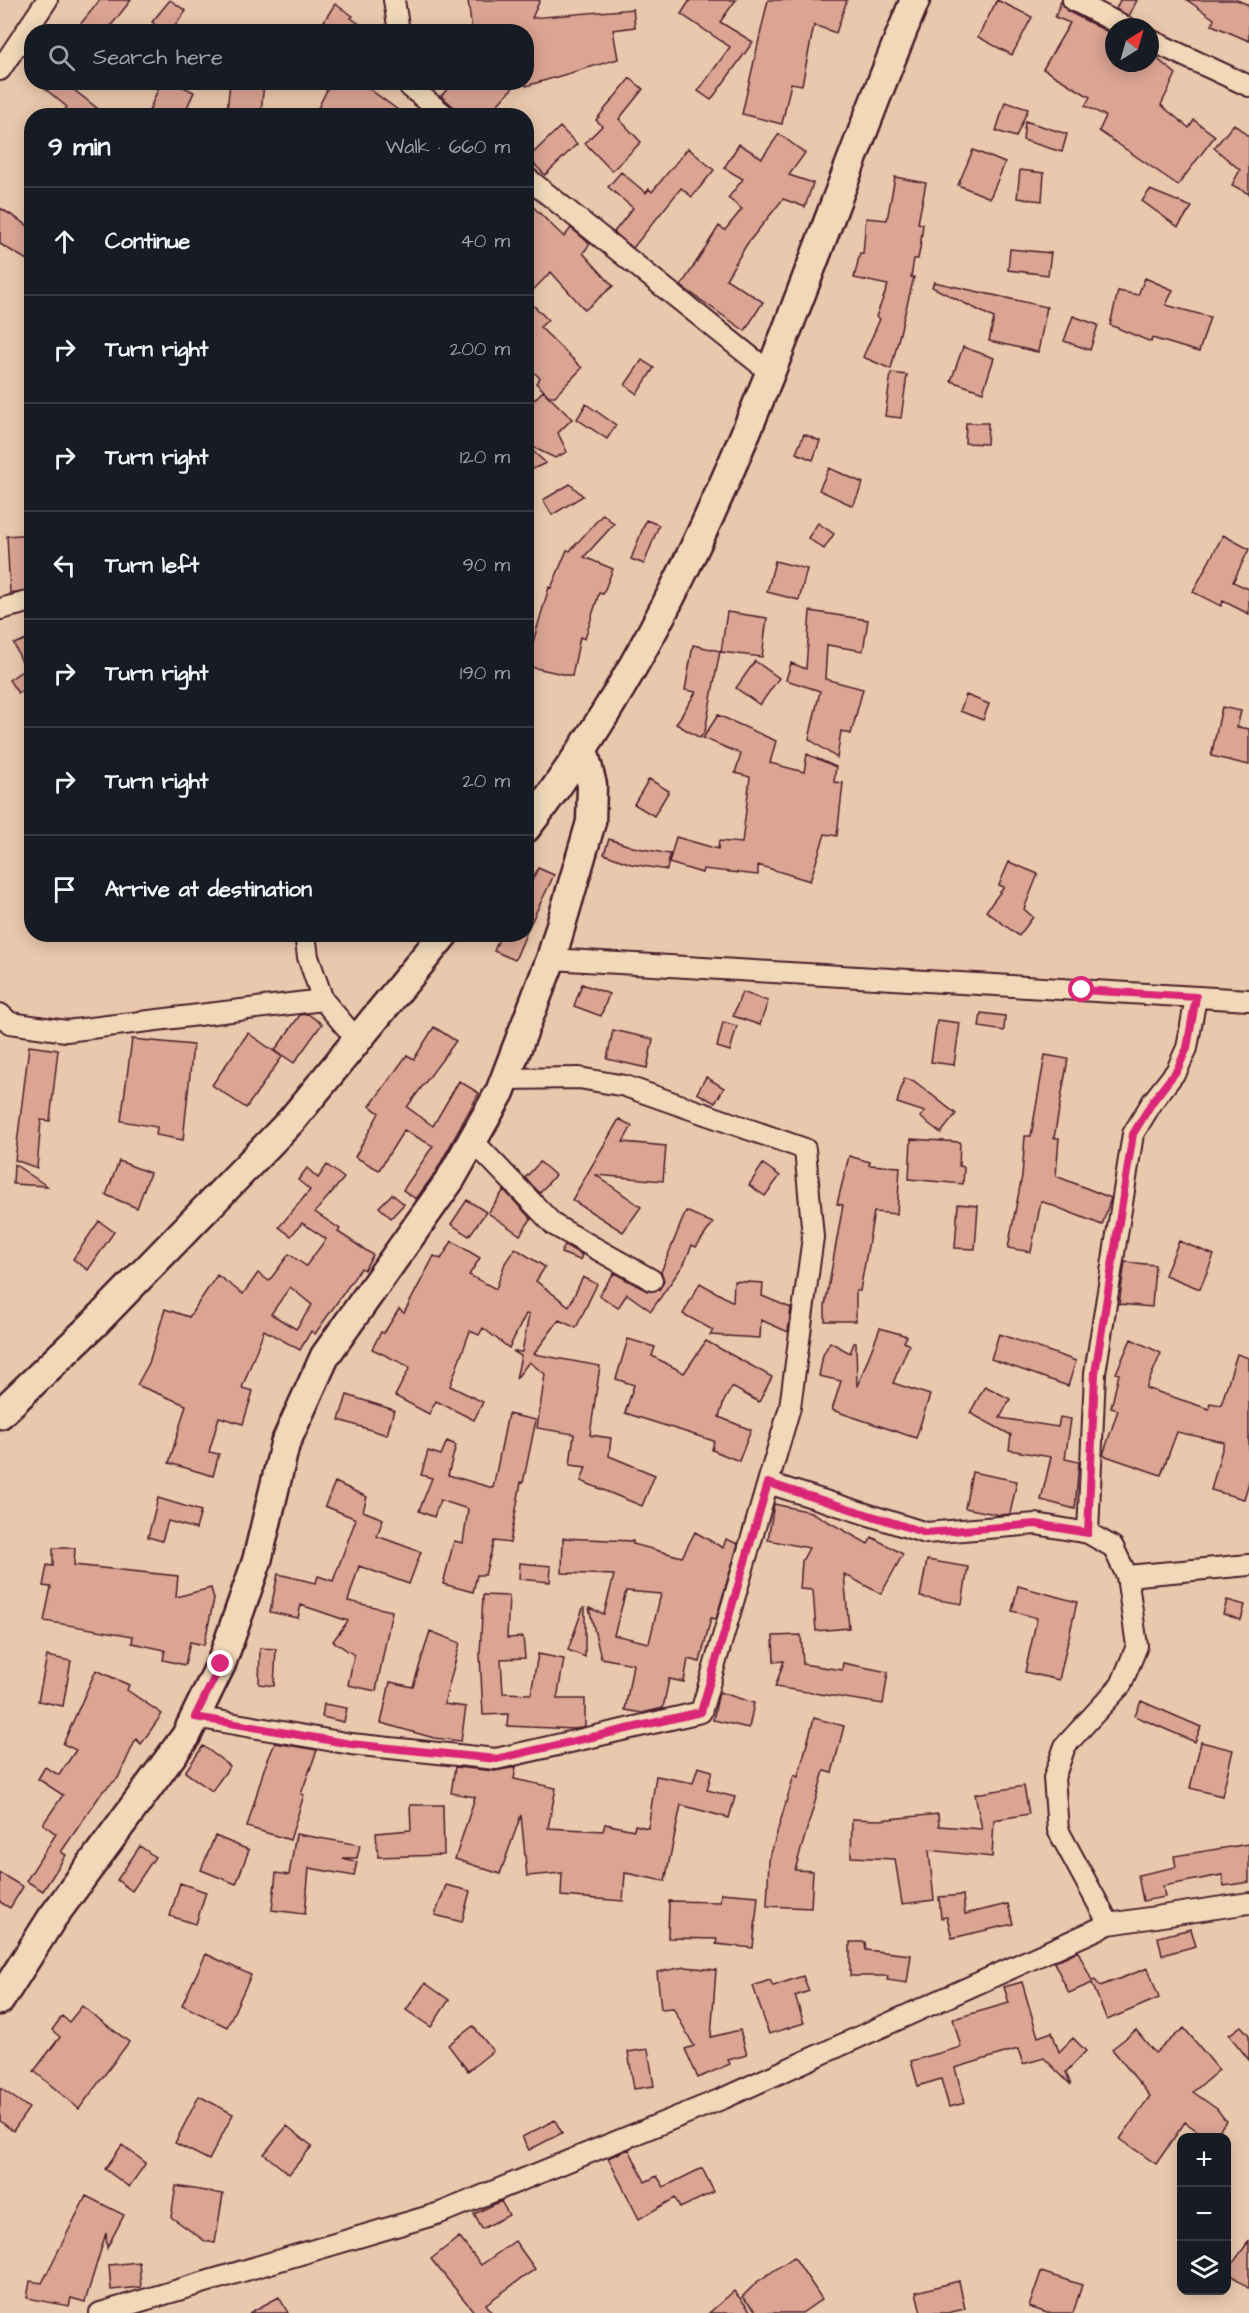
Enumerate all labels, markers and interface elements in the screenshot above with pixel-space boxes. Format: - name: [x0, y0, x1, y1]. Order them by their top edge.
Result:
- north arrow: [1105, 18, 1159, 72]
- search box: [24, 24, 534, 90]
- icon: search: [45, 41, 78, 74]
- text: Search here: [93, 42, 223, 73]
- text: 9 min: [48, 129, 110, 165]
- text: Walk · 660 m: [385, 133, 510, 161]
- icon: ahead: [48, 225, 81, 258]
- text: Continue: [105, 226, 190, 257]
- text: 40 m: [460, 227, 510, 255]
- icon: right: [48, 333, 81, 366]
- text: Turn right: [105, 334, 208, 365]
- text: 200 m: [450, 335, 510, 363]
- icon: right: [48, 441, 81, 474]
- text: Turn right: [105, 442, 208, 473]
- text: 120 m: [460, 443, 510, 471]
- icon: left: [48, 549, 81, 582]
- text: Turn left: [105, 550, 199, 581]
- text: 90 m: [462, 551, 510, 579]
- icon: right: [48, 657, 81, 690]
- text: Turn right: [105, 658, 208, 689]
- text: 190 m: [460, 659, 510, 687]
- icon: right: [48, 765, 81, 798]
- text: Turn right: [105, 766, 208, 797]
- text: 20 m: [462, 767, 510, 795]
- icon: arrive: [48, 873, 81, 906]
- text: Arrive at destination: [105, 874, 312, 905]
- route start: [1068, 976, 1094, 1002]
- route end: [207, 1650, 233, 1676]
- map controls: [1177, 2133, 1231, 2295]
- button: +: [1177, 2133, 1231, 2187]
- button: −: [1177, 2187, 1231, 2241]
- button: layers: [1177, 2241, 1231, 2295]

